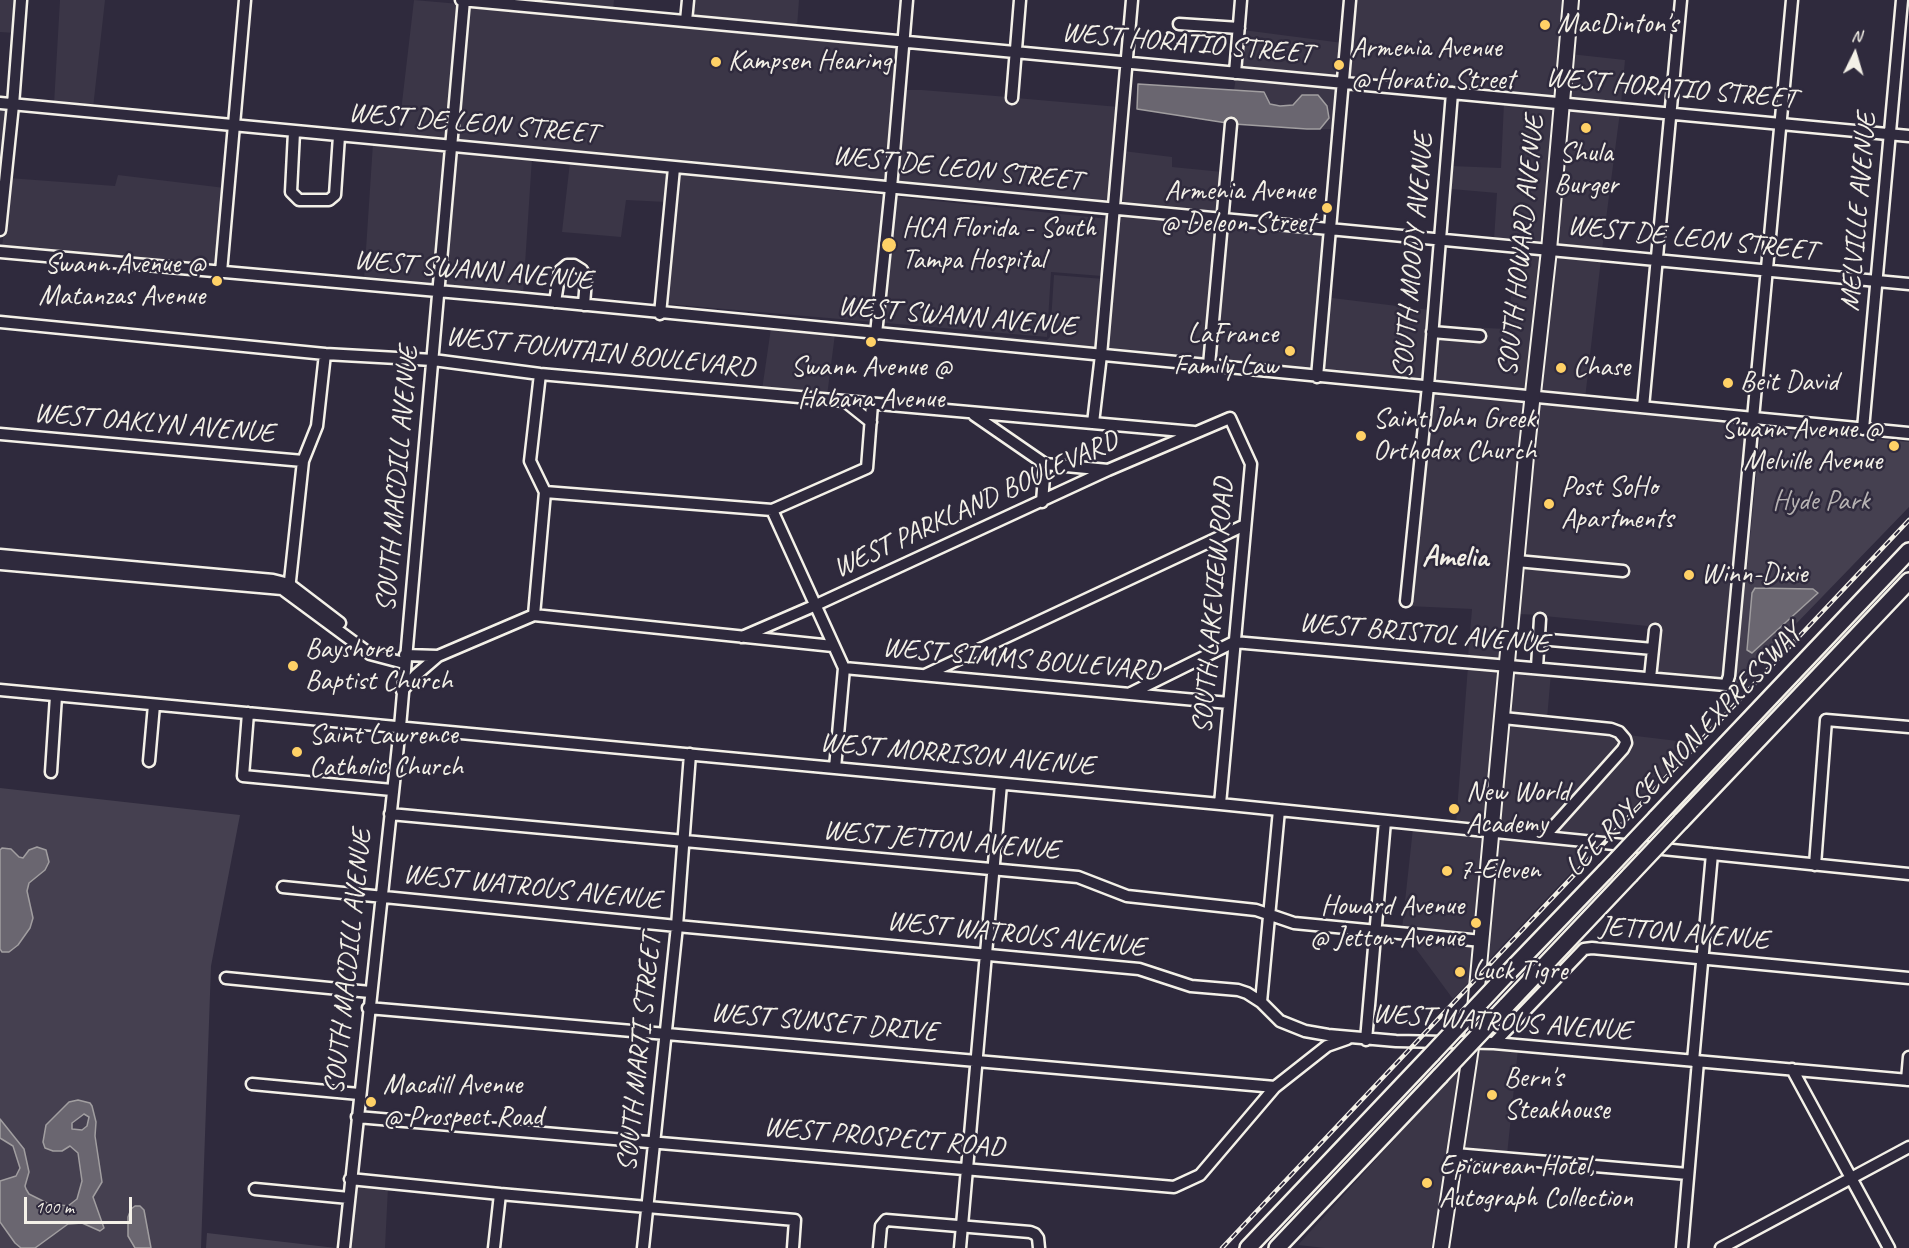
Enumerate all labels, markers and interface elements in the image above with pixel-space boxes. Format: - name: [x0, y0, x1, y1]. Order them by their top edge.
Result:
- place label: MacDinton's: [1557, 8, 1678, 42]
- street label: WEST HORATIO STREET: [1060, 16, 1314, 72]
- marker: MacDinton's: [1538, 18, 1552, 32]
- north arrow: [1825, 24, 1885, 84]
- text: N: [1851, 26, 1862, 46]
- place label: Armenia Avenue @ Horatio Street: [1351, 32, 1515, 98]
- place label: Kampsen Hearing: [728, 45, 891, 79]
- marker: Kampsen Hearing: [709, 55, 723, 69]
- marker: Armenia Avenue @ Horatio Street: [1332, 58, 1346, 72]
- street label: WEST HORATIO STREET: [1544, 61, 1798, 117]
- street label: WEST DE LEON STREET: [347, 96, 599, 152]
- street label: MELVILLE AVENUE: [1834, 111, 1884, 313]
- street label: SOUTH HOWARD AVENUE: [1492, 114, 1552, 378]
- marker: Shula Burger: [1579, 121, 1593, 135]
- street label: SOUTH MOODY AVENUE: [1387, 132, 1441, 380]
- place label: Shula Burger: [1554, 137, 1618, 203]
- street label: WEST DE LEON STREET: [831, 139, 1083, 199]
- place label: Armenia Avenue @ Deleon Street: [1160, 175, 1315, 241]
- marker: Armenia Avenue @ Deleon Street: [1320, 201, 1334, 215]
- street label: WEST DE LEON STREET: [1566, 209, 1818, 269]
- place label: HCA Florida - South Tampa Hospital: [902, 212, 1096, 278]
- marker: HCA Florida - South Tampa Hospital: [880, 236, 898, 254]
- street label: WEST SWANN AVENUE: [352, 244, 594, 298]
- place label: Swann Avenue @ Matanzas Avenue: [39, 248, 205, 314]
- marker: Swann Avenue @ Matanzas Avenue: [210, 274, 224, 288]
- street label: WEST SWANN AVENUE: [836, 290, 1078, 344]
- place label: LaFrance Family Law: [1174, 318, 1278, 384]
- street label: WEST FOUNTAIN BOULEVARD: [444, 320, 756, 386]
- marker: Swann Avenue @ Habana Avenue: [864, 335, 878, 349]
- marker: LaFrance Family Law: [1283, 344, 1297, 358]
- street label: SOUTH MACDILL AVENUE: [370, 345, 426, 613]
- place label: Swann Avenue @ Habana Avenue: [791, 351, 951, 417]
- place label: Chase: [1573, 351, 1630, 385]
- marker: Chase: [1554, 361, 1568, 375]
- place label: Beit David: [1740, 366, 1838, 400]
- marker: Beit David: [1721, 376, 1735, 390]
- street label: WEST OAKLYN AVENUE: [32, 397, 276, 451]
- place label: Saint John Greek Orthodox Church: [1373, 403, 1536, 469]
- place label: Swann Avenue @ Melville Avenue: [1721, 413, 1882, 479]
- street label: WEST PARKLAND BOULEVARD: [828, 424, 1124, 586]
- marker: Saint John Greek Orthodox Church: [1354, 429, 1368, 443]
- marker: Swann Avenue @ Melville Avenue: [1887, 439, 1901, 453]
- place label: Post SoHo Apartments: [1561, 471, 1673, 537]
- street label: SOUTH LAKEVIEW ROAD: [1186, 477, 1242, 735]
- park label: Hyde Park: [1773, 485, 1869, 519]
- marker: Post SoHo Apartments: [1542, 497, 1556, 511]
- district label: Amelia: [1422, 540, 1488, 576]
- place label: Winn-Dixie: [1701, 558, 1807, 592]
- marker: Winn-Dixie: [1682, 568, 1696, 582]
- street label: WEST BRISTOL AVENUE: [1298, 606, 1550, 662]
- street label: LEE ROY SELMON EXPRESSWAY: [1558, 618, 1810, 884]
- street label: WEST SIMMS BOULEVARD: [881, 631, 1161, 689]
- place label: Bayshore Baptist Church: [305, 633, 453, 699]
- marker: Bayshore Baptist Church: [286, 659, 300, 673]
- place label: Saint Lawrence Catholic Church: [309, 719, 463, 785]
- street label: WEST MORRISON AVENUE: [818, 726, 1096, 784]
- marker: Saint Lawrence Catholic Church: [290, 745, 304, 759]
- place label: New World Academy: [1466, 776, 1569, 842]
- marker: New World Academy: [1447, 802, 1461, 816]
- street label: WEST JETTON AVENUE: [821, 814, 1061, 868]
- street label: SOUTH MACDILL AVENUE: [318, 828, 380, 1096]
- place label: 7-Eleven: [1459, 854, 1540, 888]
- street label: WEST WATROUS AVENUE: [401, 858, 663, 918]
- marker: 7-Eleven: [1440, 864, 1454, 878]
- place label: Howard Avenue @ Jetton Avenue: [1310, 890, 1464, 956]
- street label: WEST WATROUS AVENUE: [885, 905, 1147, 965]
- street label: JETTON AVENUE: [1598, 910, 1770, 958]
- marker: Howard Avenue @ Jetton Avenue: [1469, 916, 1483, 930]
- street label: SOUTH MARTI STREET: [611, 933, 669, 1173]
- place label: Luck Tigre: [1472, 955, 1567, 989]
- marker: Luck Tigre: [1453, 965, 1467, 979]
- street label: WEST SUNSET DRIVE: [709, 996, 939, 1050]
- street label: WEST WATROUS AVENUE: [1371, 997, 1633, 1049]
- place label: Bern's Steakhouse: [1504, 1062, 1610, 1128]
- place label: Macdill Avenue @ Prospect Road: [383, 1069, 543, 1135]
- marker: Bern's Steakhouse: [1485, 1088, 1499, 1102]
- marker: Macdill Avenue @ Prospect Road: [364, 1095, 378, 1109]
- street label: WEST PROSPECT ROAD: [762, 1111, 1006, 1165]
- place label: Epicurean Hotel, Autograph Collection: [1439, 1150, 1633, 1216]
- marker: Epicurean Hotel, Autograph Collection: [1420, 1176, 1434, 1190]
- scale bar: [27, 1185, 135, 1223]
- text: 100 m: [35, 1196, 74, 1218]

